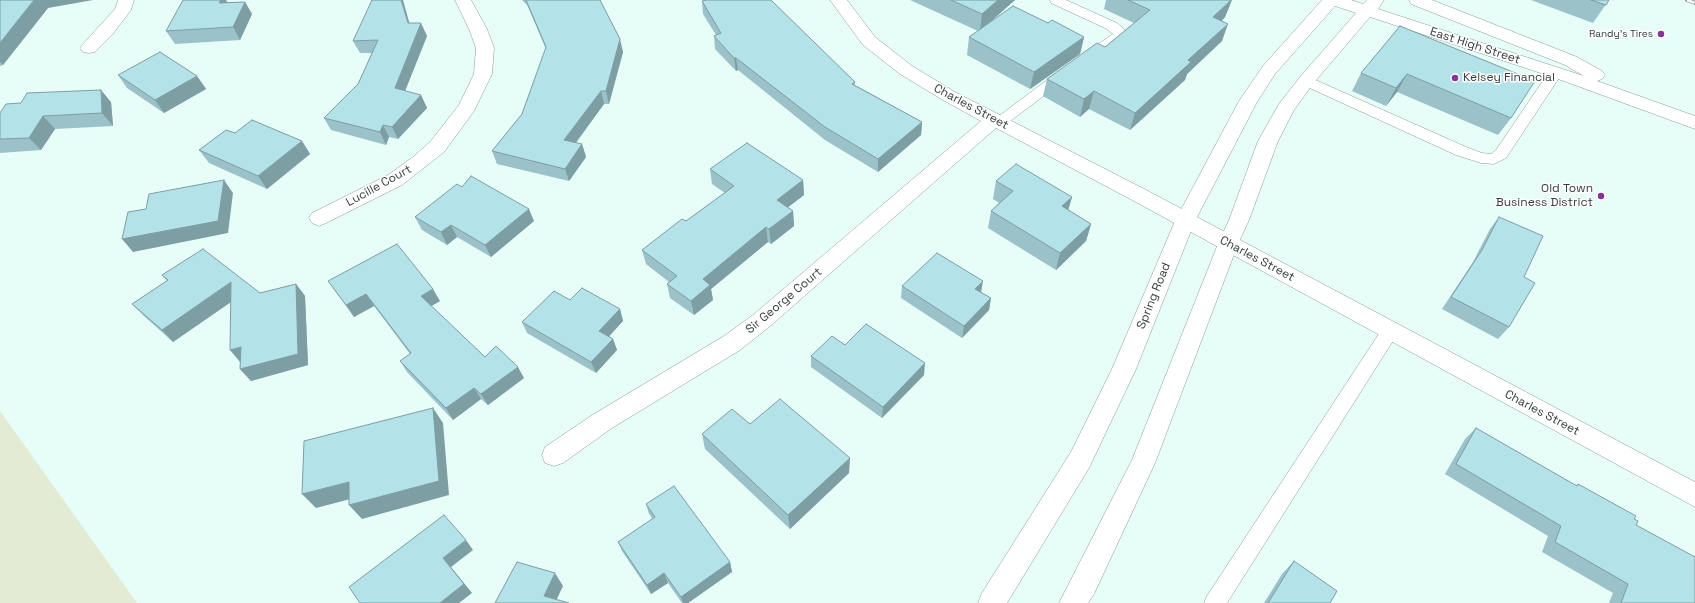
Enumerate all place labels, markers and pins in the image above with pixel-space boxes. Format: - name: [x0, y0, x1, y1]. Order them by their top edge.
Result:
- place label: Randy's Tires: [1589, 28, 1653, 40]
- marker: Randy's Tires: [1656, 29, 1666, 39]
- place label: Kelsey Financial: [1463, 71, 1555, 85]
- marker: Kelsey Financial: [1450, 73, 1460, 83]
- place label: Old Town Business District: [1496, 182, 1593, 210]
- marker: Old Town Business District: [1596, 191, 1606, 201]

